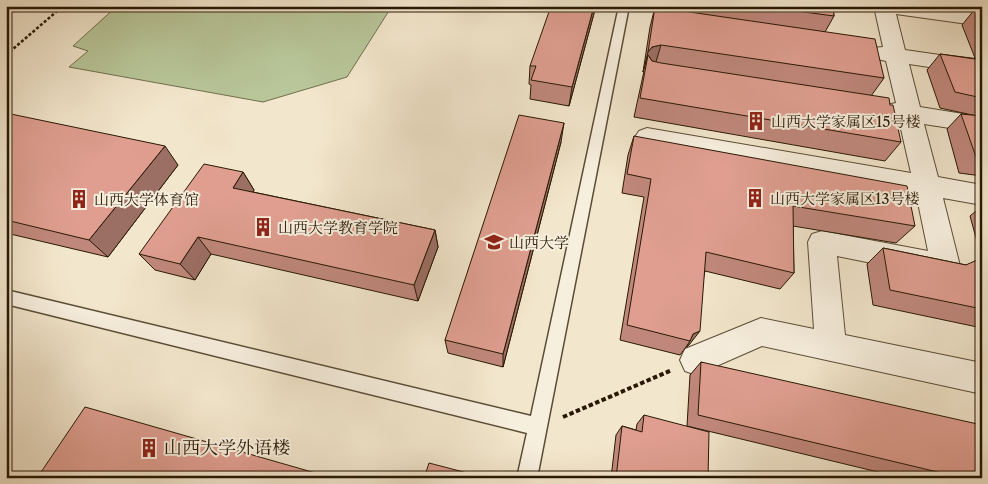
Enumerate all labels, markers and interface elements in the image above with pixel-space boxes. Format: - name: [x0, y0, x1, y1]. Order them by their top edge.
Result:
- building icon: 山西大学家属区15号楼: [745, 110, 767, 132]
- place label: 山西大学家属区15号楼: [771, 112, 920, 131]
- building icon: 山西大学家属区13号楼: [744, 187, 766, 209]
- building icon: 山西大学体育馆: [68, 188, 90, 210]
- place label: 山西大学家属区13号楼: [770, 189, 920, 208]
- place label: 山西大学体育馆: [94, 190, 199, 209]
- building icon: 山西大学教育学院: [252, 216, 274, 238]
- place label: 山西大学教育学院: [278, 218, 398, 237]
- school or university icon: 山西大学: [483, 231, 505, 253]
- place label: 山西大学: [509, 233, 569, 252]
- building icon: 山西大学外语楼: [138, 437, 160, 459]
- place label: 山西大学外语楼: [164, 437, 290, 459]

